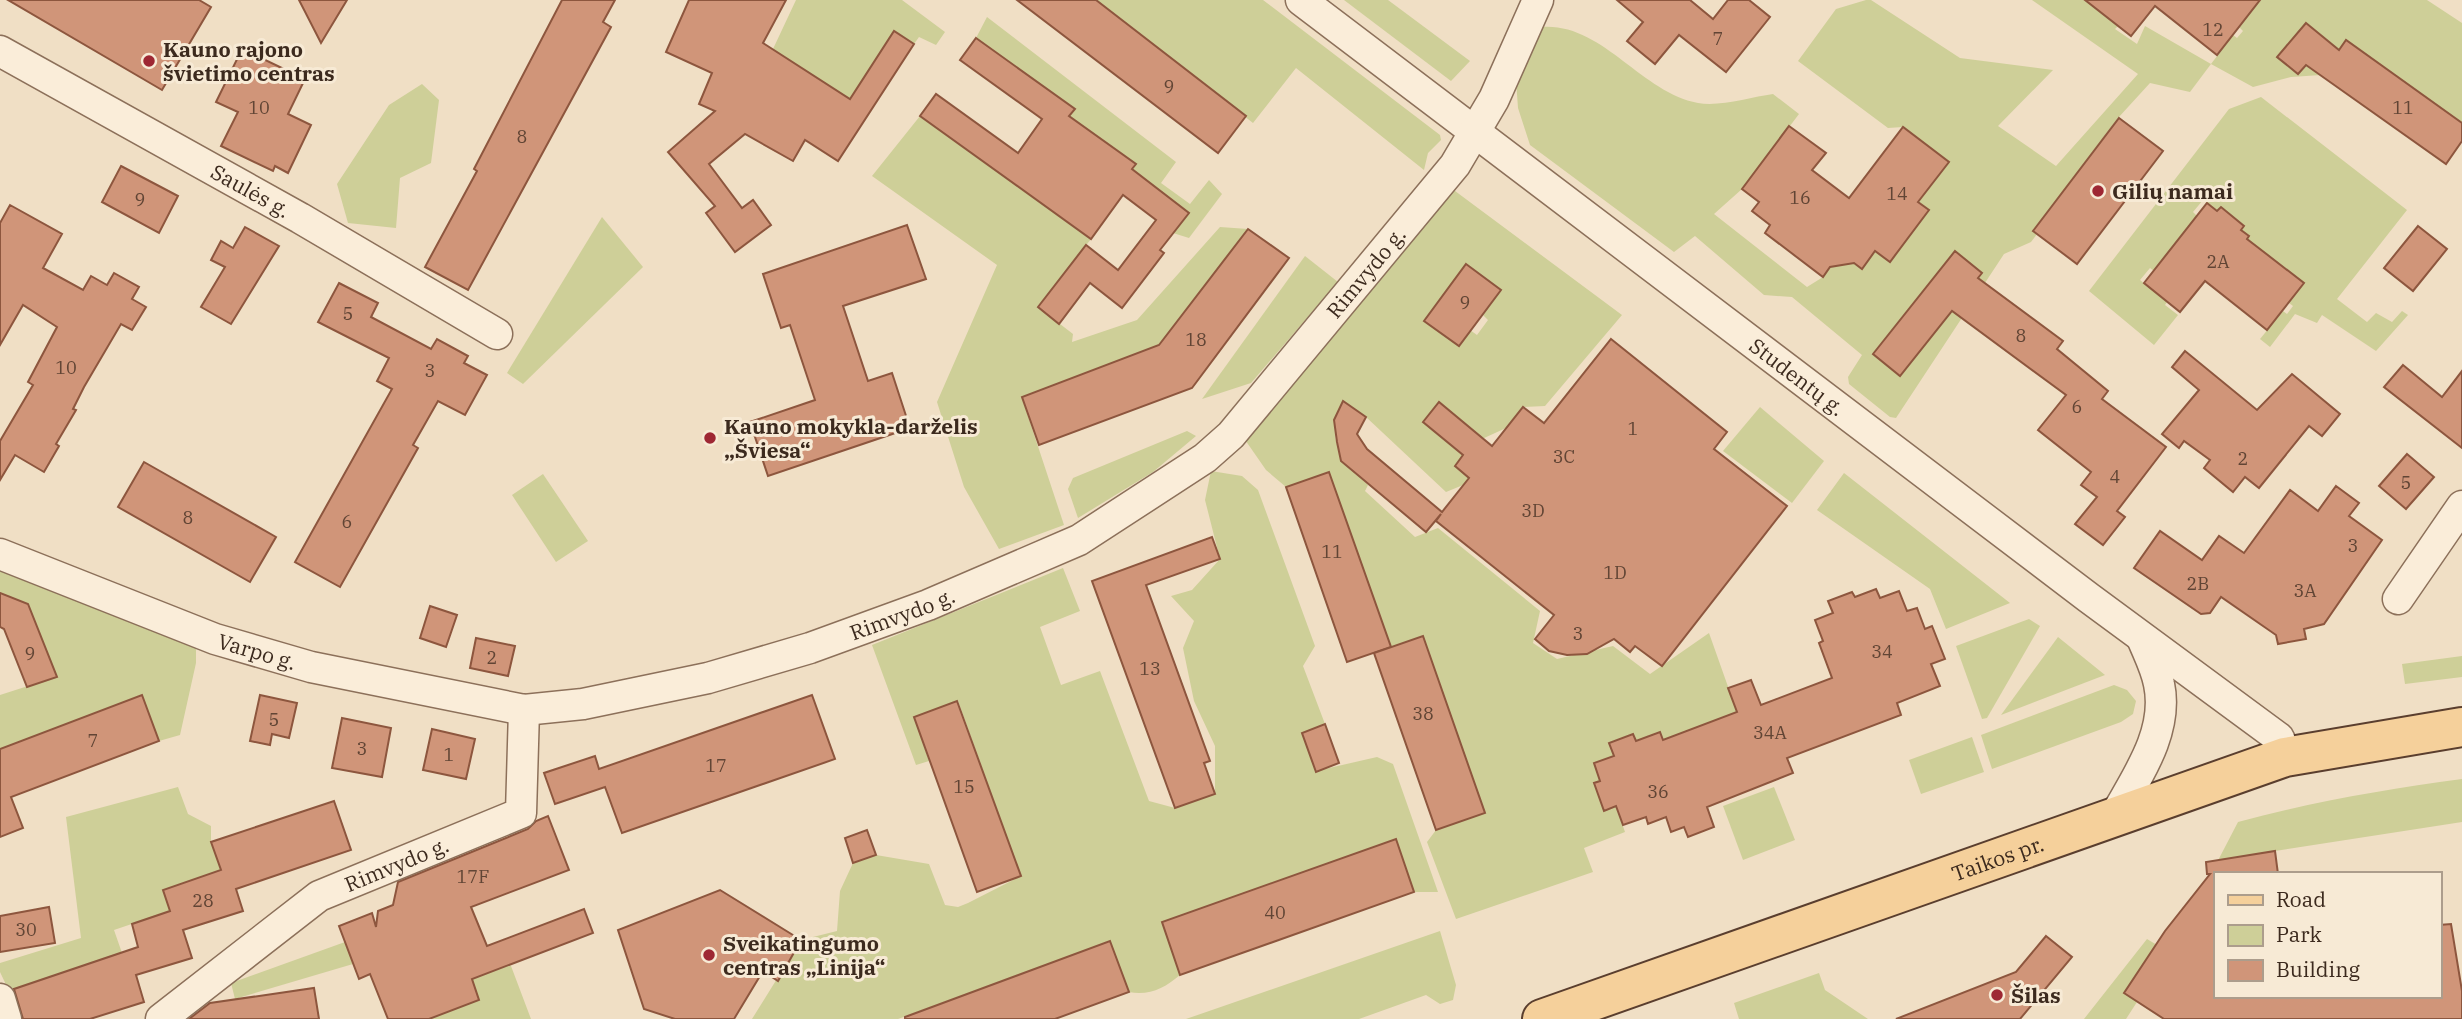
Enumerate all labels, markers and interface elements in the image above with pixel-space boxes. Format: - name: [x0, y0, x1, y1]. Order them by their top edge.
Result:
- house number: 12: [2202, 18, 2224, 41]
- house number: 7: [1713, 27, 1723, 50]
- place label: Kauno rajono švietimo centras: [163, 35, 335, 87]
- marker: Kauno rajono švietimo centras: [141, 53, 157, 69]
- house number: 9: [1164, 75, 1174, 98]
- house number: 10: [248, 96, 270, 119]
- house number: 11: [2392, 96, 2414, 119]
- house number: 8: [517, 125, 527, 148]
- street label: Saulės g.: [206, 157, 295, 224]
- place label: Gilių namai: [2112, 177, 2233, 205]
- house number: 14: [1886, 182, 1908, 205]
- marker: Gilių namai: [2090, 183, 2106, 199]
- house number: 16: [1789, 186, 1811, 209]
- house number: 9: [135, 188, 145, 211]
- street label: Rimvydo g.: [1320, 221, 1412, 324]
- house number: 2A: [2206, 250, 2230, 273]
- house number: 9: [1460, 291, 1470, 314]
- house number: 5: [343, 302, 353, 325]
- house number: 8: [2016, 324, 2026, 347]
- house number: 18: [1185, 328, 1207, 351]
- street label: Studentų g.: [1744, 331, 1851, 422]
- house number: 10: [55, 356, 77, 379]
- house number: 3: [425, 359, 435, 382]
- house number: 6: [2072, 395, 2082, 418]
- place label: Kauno mokykla-darželis „Šviesa“: [724, 412, 978, 464]
- house number: 1: [1628, 417, 1638, 440]
- marker: Kauno mokykla-darželis „Šviesa“: [702, 430, 718, 446]
- house number: 3C: [1553, 445, 1575, 468]
- house number: 2: [2238, 447, 2248, 470]
- house number: 4: [2110, 465, 2120, 488]
- house number: 5: [2401, 471, 2411, 494]
- house number: 3D: [1521, 499, 1545, 522]
- house number: 8: [183, 506, 193, 529]
- house number: 6: [342, 510, 352, 533]
- house number: 3: [2348, 534, 2358, 557]
- house number: 11: [1321, 540, 1343, 563]
- house number: 1D: [1603, 561, 1627, 584]
- house number: 2B: [2187, 572, 2209, 595]
- house number: 3A: [2293, 579, 2317, 602]
- street label: Rimvydo g.: [846, 581, 959, 646]
- house number: 3: [1573, 622, 1583, 645]
- street label: Varpo g.: [214, 627, 300, 676]
- house number: 34: [1871, 640, 1893, 663]
- house number: 9: [25, 642, 35, 665]
- house number: 2: [487, 646, 497, 669]
- house number: 13: [1139, 657, 1161, 680]
- house number: 38: [1412, 702, 1434, 725]
- house number: 5: [269, 708, 279, 731]
- house number: 34A: [1753, 721, 1788, 744]
- house number: 7: [88, 729, 98, 752]
- house number: 3: [357, 737, 367, 760]
- house number: 1: [444, 743, 454, 766]
- house number: 17: [705, 754, 727, 777]
- house number: 15: [953, 775, 975, 798]
- house number: 36: [1647, 780, 1669, 803]
- street label: Taikos pr.: [1948, 829, 2047, 887]
- street label: Rimvydo g.: [340, 830, 453, 898]
- house number: 17F: [457, 865, 489, 888]
- legend: [2214, 872, 2441, 998]
- text: Road: [2276, 885, 2326, 913]
- house number: 28: [192, 889, 214, 912]
- house number: 40: [1264, 901, 1286, 924]
- house number: 30: [15, 918, 37, 941]
- text: Park: [2276, 920, 2323, 948]
- place label: Sveikatingumo centras „Linija“: [723, 929, 886, 981]
- marker: Sveikatingumo centras „Linija“: [701, 947, 717, 963]
- text: Building: [2276, 955, 2361, 983]
- place label: Šilas: [2011, 981, 2061, 1009]
- marker: Šilas: [1989, 987, 2005, 1003]

